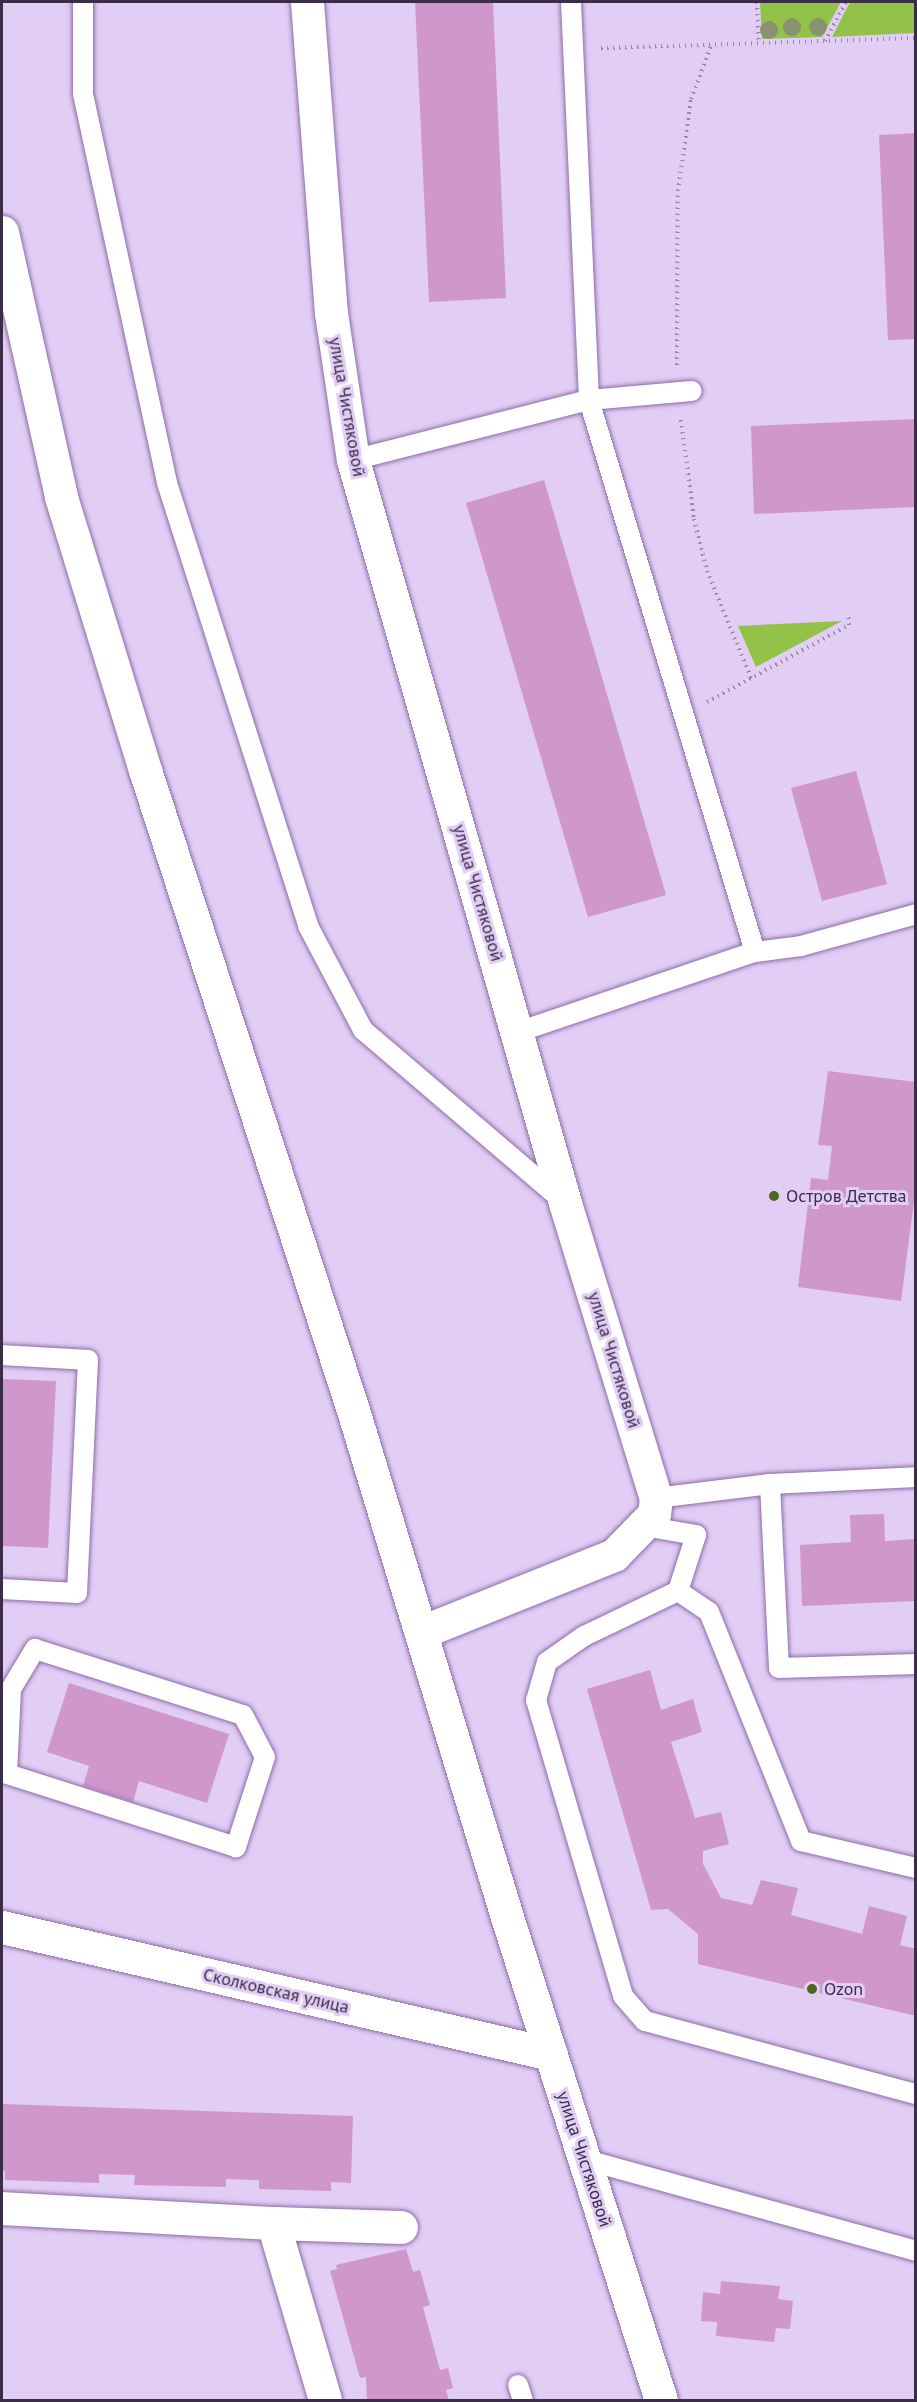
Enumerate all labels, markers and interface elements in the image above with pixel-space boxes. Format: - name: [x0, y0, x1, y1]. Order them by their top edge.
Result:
- street label: улица Чистяковой: [324, 336, 370, 478]
- street label: улица Чистяковой: [448, 822, 508, 964]
- place label: Остров Детства: [786, 1185, 907, 1207]
- marker: Остров Детства: [767, 1189, 781, 1203]
- street label: улица Чистяковой: [583, 1289, 645, 1431]
- street label: Сколковская улица: [201, 1964, 351, 2018]
- place label: Ozon: [824, 1978, 863, 2000]
- marker: Ozon: [805, 1982, 819, 1996]
- street label: улица Чистяковой: [552, 2088, 616, 2230]

